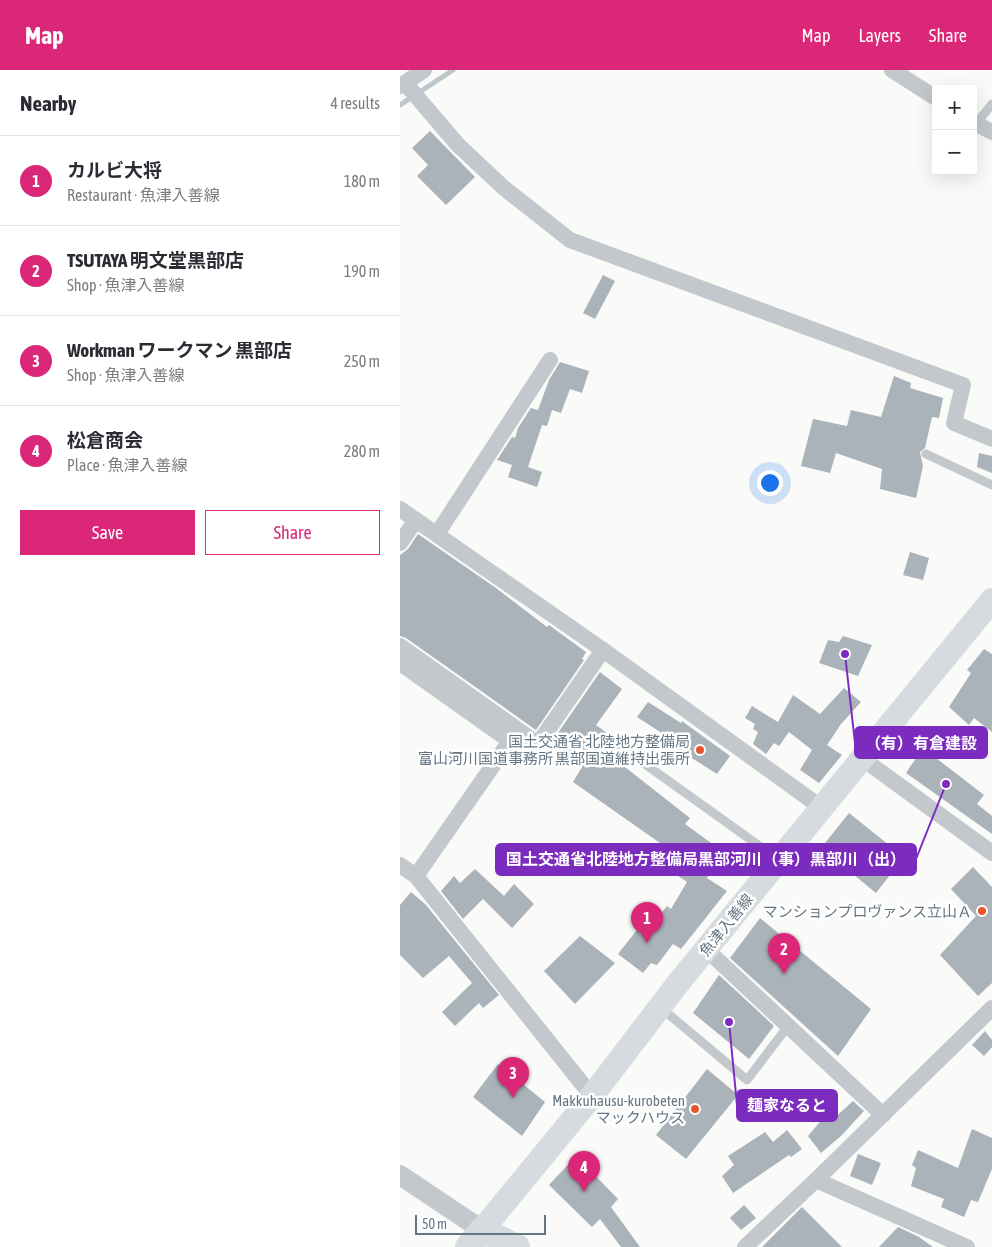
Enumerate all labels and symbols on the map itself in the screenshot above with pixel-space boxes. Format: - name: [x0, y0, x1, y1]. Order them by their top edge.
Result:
- your location: [757, 470, 783, 496]
- callout: （有）有倉建設: [855, 727, 987, 758]
- place label: 国土交通省 北陸地方整備局 富山河川国道事務所 黒部国道維持出張所: [418, 733, 690, 767]
- text: （有）有倉建設: [865, 734, 977, 752]
- marker: 国土交通省 北陸地方整備局 富山河川国道事務所 黒部国道維持出張所: [694, 744, 706, 756]
- callout: 国土交通省北陸地方整備局黒部河川（事）黒部川（出）: [496, 844, 916, 875]
- text: 国土交通省北陸地方整備局黒部河川（事）黒部川（出）: [506, 850, 906, 868]
- street label: 魚津入善線: [696, 891, 756, 959]
- pin: 1: [631, 902, 663, 943]
- place label: マンションプロヴァンス立山Ａ: [763, 903, 972, 920]
- marker: マンションプロヴァンス立山Ａ: [976, 905, 988, 917]
- pin: 2: [768, 933, 800, 974]
- pin: 3: [497, 1057, 529, 1098]
- callout: 麺家なると: [737, 1090, 837, 1121]
- place label: Makkuhausu-kurobeten マックハウス: [552, 1092, 685, 1126]
- text: 麺家なると: [747, 1096, 827, 1114]
- marker: Makkuhausu-kurobeten マックハウス: [689, 1103, 701, 1115]
- pin: 4: [568, 1151, 600, 1192]
- scale bar: [415, 1212, 546, 1235]

